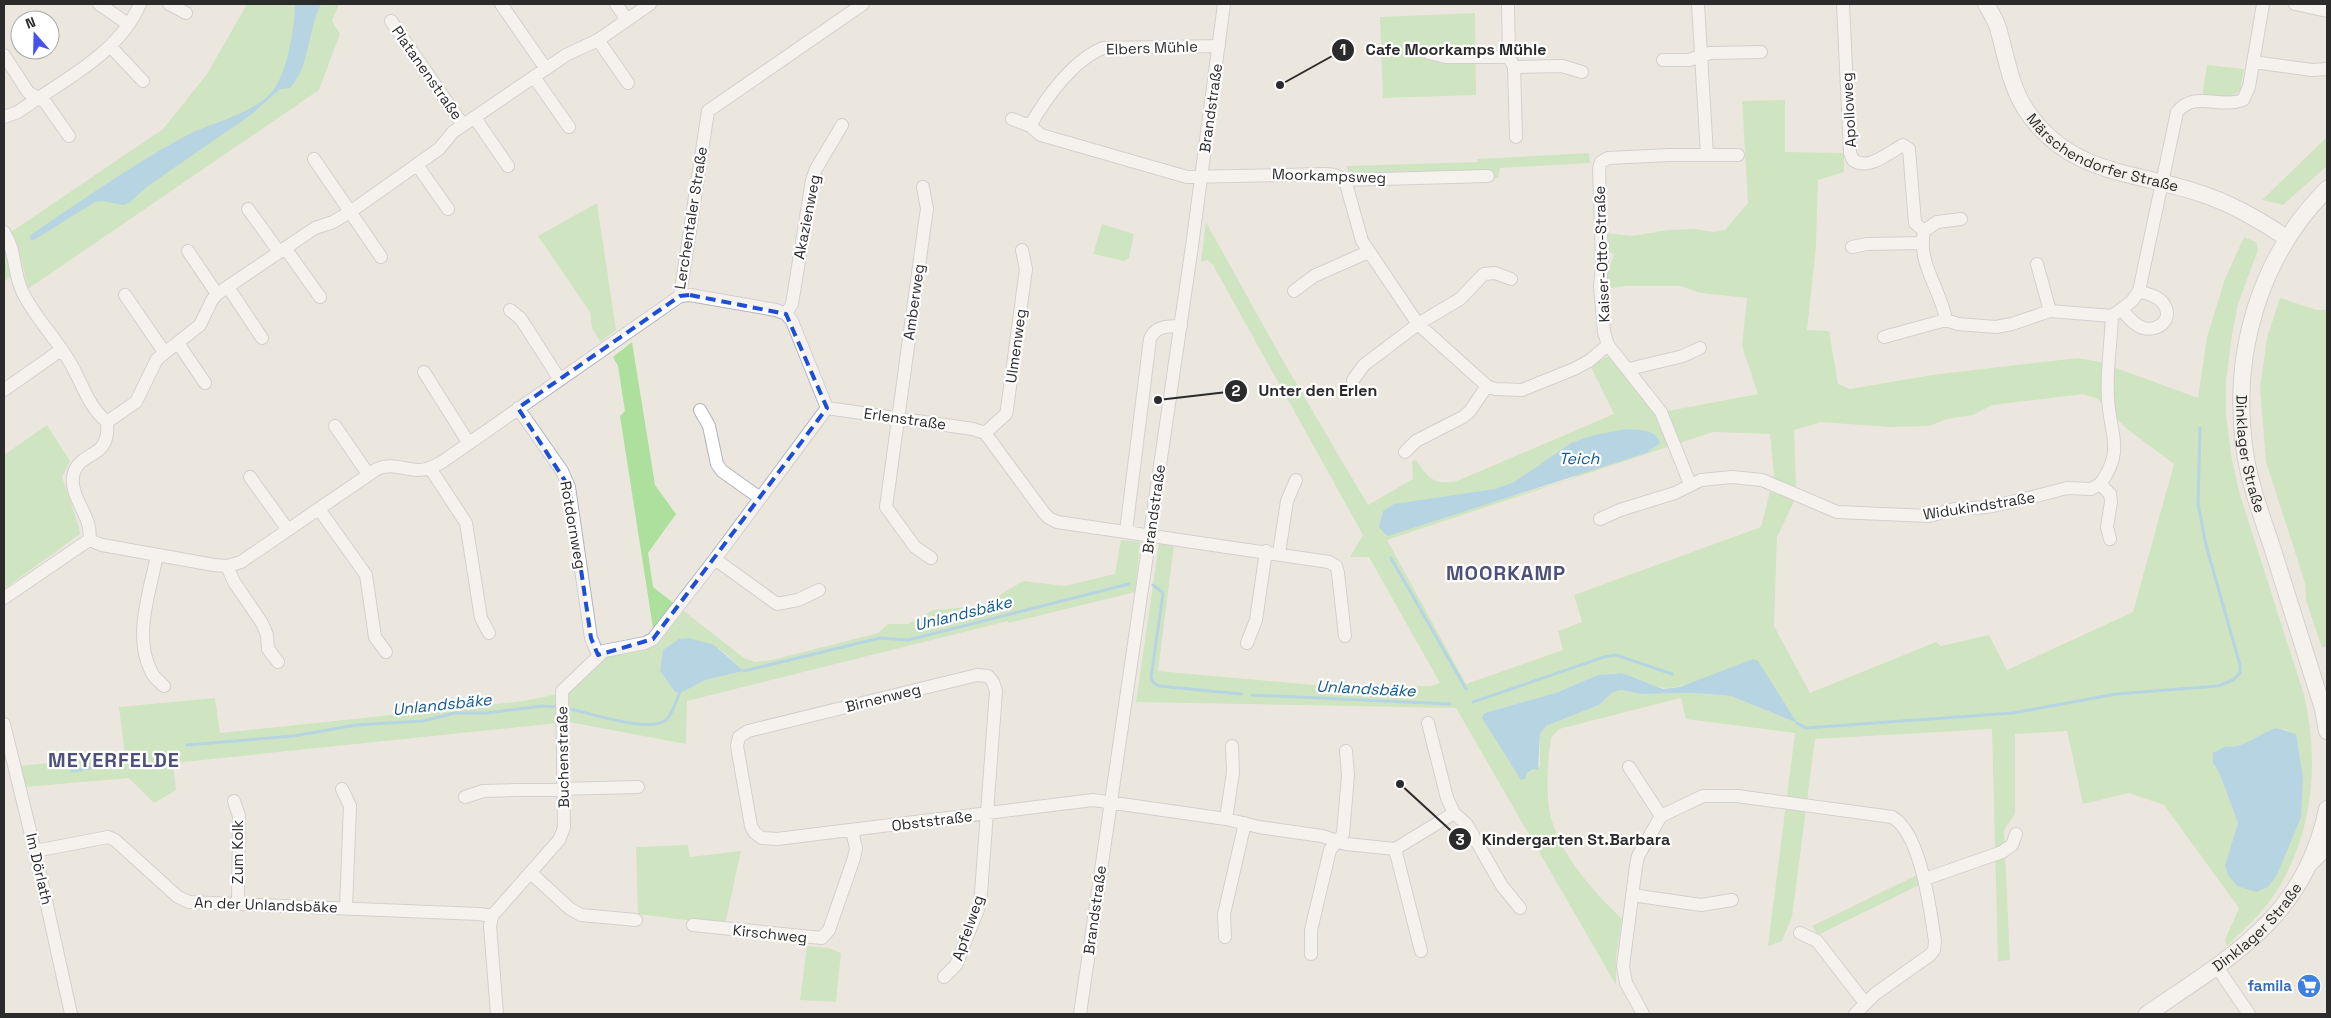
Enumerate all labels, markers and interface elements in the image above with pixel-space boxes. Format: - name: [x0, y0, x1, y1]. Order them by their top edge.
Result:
- north arrow: [10, 10, 60, 60]
- text: N: [23, 13, 38, 33]
- street label: Platanenstraße: [388, 22, 467, 124]
- callout: Cafe Moorkamps Mühle: [1331, 34, 1556, 65]
- street label: Elbers Mühle: [1106, 36, 1198, 59]
- text: Cafe Moorkamps Mühle: [1366, 39, 1546, 60]
- text: 1: [1340, 40, 1346, 59]
- street label: Brandstraße: [1195, 62, 1226, 154]
- street label: Apolloweg: [1837, 72, 1860, 148]
- street label: Märschendorfer Straße: [2023, 109, 2181, 196]
- street label: Lerchentaler Straße: [670, 145, 711, 291]
- street label: Moorkampsweg: [1272, 164, 1387, 187]
- street label: Akazienweg: [789, 173, 824, 261]
- street label: Kaiser-Otto-Straße: [1590, 185, 1613, 323]
- street label: Amberweg: [899, 263, 928, 341]
- street label: Ulmenweg: [1001, 307, 1030, 384]
- callout: Unter den Erlen: [1224, 375, 1388, 406]
- text: Unter den Erlen: [1259, 380, 1377, 401]
- text: 2: [1232, 381, 1241, 400]
- street label: Dinklager Straße: [2232, 395, 2270, 515]
- street label: Erlenstraße: [863, 403, 948, 434]
- water label: Teich: [1559, 448, 1600, 469]
- street label: Brandstraße: [1138, 463, 1169, 555]
- street label: Rotdornweg: [556, 479, 591, 570]
- street label: Widukindstraße: [1922, 487, 2036, 524]
- district label: MOORKAMP: [1446, 560, 1566, 586]
- water label: Unlandsbäke: [912, 591, 1014, 636]
- water label: Unlandsbäke: [1316, 675, 1417, 702]
- street label: Birnenweg: [843, 679, 922, 716]
- water label: Unlandsbäke: [392, 689, 493, 720]
- street label: Buchenstraße: [552, 706, 573, 808]
- district label: MEYERFELDE: [48, 747, 180, 773]
- street label: Obststraße: [890, 806, 974, 835]
- street label: Zum Kolk: [228, 820, 247, 884]
- callout: Kindergarten St.Barbara: [1447, 824, 1681, 855]
- text: Kindergarten St.Barbara: [1482, 829, 1670, 850]
- text: 3: [1455, 830, 1465, 849]
- street label: Im Dörlath: [22, 831, 57, 907]
- street label: Brandstraße: [1079, 864, 1110, 956]
- street label: Dinklager Straße: [2208, 879, 2306, 976]
- street label: An der Unlandsbäke: [194, 892, 338, 917]
- street label: Apfelweg: [947, 893, 988, 963]
- street label: Kirschweg: [732, 920, 808, 947]
- supermarket icon: famila: [2296, 973, 2322, 999]
- place label: famila: [2247, 976, 2292, 995]

